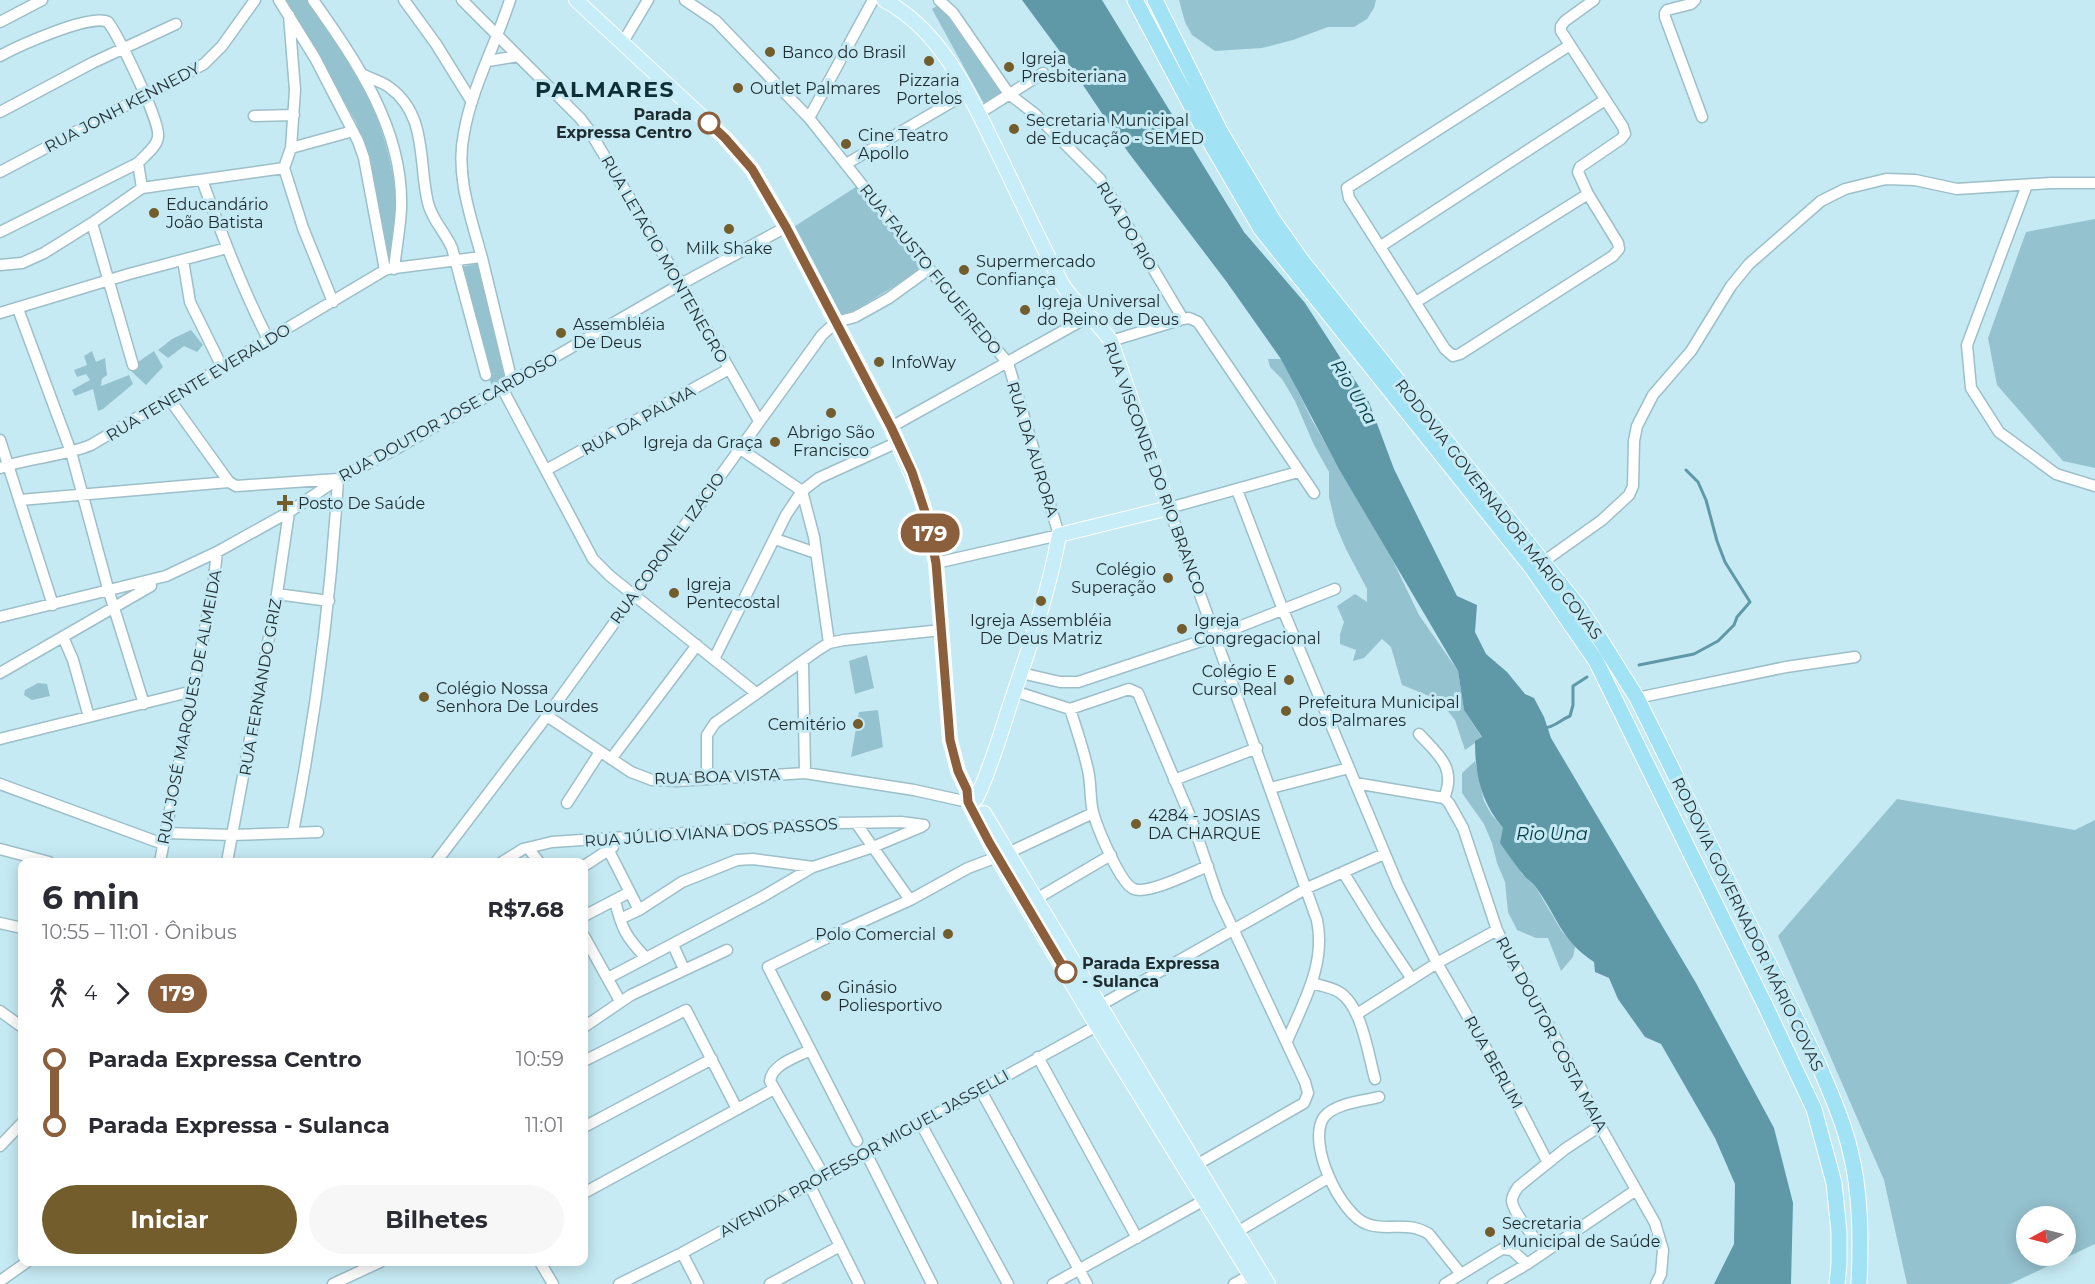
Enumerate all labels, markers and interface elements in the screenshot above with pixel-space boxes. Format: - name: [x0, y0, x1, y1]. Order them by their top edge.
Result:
- place label: Banco do Brasil: [782, 43, 906, 62]
- marker: Banco do Brasil: [763, 45, 777, 59]
- place label: Igreja Presbiteriana: [1021, 49, 1127, 86]
- marker: Pizzaria Portelos: [922, 54, 936, 68]
- street label: RUA JONH KENNEDY: [41, 58, 204, 156]
- marker: Igreja Presbiteriana: [1002, 60, 1016, 74]
- place label: Pizzaria Portelos: [896, 71, 962, 108]
- district label: PALMARES: [535, 76, 675, 103]
- place label: Outlet Palmares: [750, 79, 881, 98]
- marker: Outlet Palmares: [731, 81, 745, 95]
- place label: Parada Expressa Centro: [556, 105, 692, 142]
- place label: Secretaria Municipal de Educação - SEMED: [1026, 111, 1204, 148]
- marker: Parada Expressa Centro: [698, 112, 720, 134]
- marker: Secretaria Municipal de Educação - SEMED: [1007, 122, 1021, 136]
- place label: Cine Teatro Apollo: [858, 126, 948, 163]
- marker: Cine Teatro Apollo: [839, 137, 853, 151]
- street label: RUA LETACIO MONTENEGRO: [597, 152, 732, 366]
- street label: RUA DO RIO: [1093, 178, 1161, 274]
- street label: RUA FAUSTO FIGUEIREDO: [856, 180, 1005, 358]
- place label: Educandário João Batista: [165, 195, 268, 232]
- marker: Educandário João Batista: [147, 206, 161, 220]
- marker: Milk Shake: [722, 222, 736, 236]
- place label: Milk Shake: [686, 239, 772, 258]
- place label: Supermercado Confiança: [976, 252, 1096, 289]
- marker: Supermercado Confiança: [957, 263, 971, 277]
- place label: Igreja Universal do Reino de Deus: [1037, 292, 1179, 329]
- marker: Igreja Universal do Reino de Deus: [1018, 303, 1032, 317]
- place label: Assembléia De Deus: [573, 315, 665, 352]
- street label: RUA TENENTE EVERALDO: [103, 320, 294, 445]
- marker: Assembléia De Deus: [554, 326, 568, 340]
- street label: RUA VISCONDE DO RIO BRANCO: [1100, 339, 1209, 597]
- street label: RUA DOUTOR JOSE CARDOSO: [336, 349, 561, 486]
- place label: InfoWay: [891, 353, 956, 372]
- marker: InfoWay: [872, 355, 886, 369]
- water label: Rio Una: [1326, 355, 1382, 429]
- street label: RODOVIA GOVERNADOR MÁRIO COVAS: [1391, 375, 1606, 643]
- street label: RUA DA AURORA: [1003, 379, 1062, 520]
- street label: RUA DA PALMA: [578, 381, 699, 459]
- marker: Abrigo São Francisco: [824, 406, 838, 420]
- place label: Abrigo São Francisco: [787, 423, 875, 460]
- place label: Igreja da Graça: [643, 433, 763, 452]
- marker: Igreja da Graça: [768, 435, 782, 449]
- street label: RUA CORONEL IZACIO: [606, 469, 729, 628]
- marker: Posto De Saúde: [276, 494, 294, 512]
- place label: Posto De Saúde: [298, 494, 425, 513]
- line badge: 179: [896, 514, 964, 552]
- text: 179: [913, 521, 947, 546]
- place label: Colégio Superação: [1071, 560, 1156, 597]
- street label: RUA JOSÉ MARQUES DE ALMEIDA: [154, 568, 226, 846]
- marker: Colégio Superação: [1161, 571, 1175, 585]
- place label: Igreja Pentecostal: [686, 575, 780, 612]
- marker: Igreja Pentecostal: [667, 586, 681, 600]
- marker: Igreja Assembléia De Deus Matriz: [1034, 594, 1048, 608]
- street label: RUA FERNANDO GRIZ: [236, 597, 285, 777]
- place label: Igreja Assembléia De Deus Matriz: [970, 611, 1112, 648]
- place label: Igreja Congregacional: [1194, 611, 1321, 648]
- marker: Igreja Congregacional: [1175, 622, 1189, 636]
- place label: Colégio E Curso Real: [1192, 662, 1277, 699]
- marker: Colégio E Curso Real: [1282, 673, 1296, 687]
- place label: Colégio Nossa Senhora De Lourdes: [436, 679, 598, 716]
- marker: Colégio Nossa Senhora De Lourdes: [417, 690, 431, 704]
- place label: Prefeitura Municipal dos Palmares: [1298, 693, 1460, 730]
- marker: Prefeitura Municipal dos Palmares: [1279, 704, 1293, 718]
- place label: Cemitério: [768, 715, 846, 734]
- marker: Cemitério: [851, 717, 865, 731]
- street label: RUA BOA VISTA: [654, 765, 781, 788]
- street label: RODOVIA GOVERNADOR MÁRIO COVAS: [1668, 774, 1827, 1074]
- place label: 4284 - JOSIAS DA CHARQUE: [1148, 806, 1261, 843]
- street label: RUA JÚLIO VIANA DOS PASSOS: [584, 814, 839, 851]
- marker: 4284 - JOSIAS DA CHARQUE: [1129, 817, 1143, 831]
- water label: Rio Una: [1516, 823, 1588, 845]
- text: 6 min: [42, 877, 140, 917]
- text: R$7.68: [487, 896, 564, 923]
- text: 10:55 – 11:01 · Ônibus: [42, 920, 237, 944]
- place label: Polo Comercial: [815, 925, 936, 944]
- marker: Polo Comercial: [941, 927, 955, 941]
- street label: RUA DOUTOR COSTA MAIA: [1492, 933, 1611, 1135]
- place label: Parada Expressa - Sulanca: [1082, 954, 1220, 991]
- marker: Parada Expressa - Sulanca: [1055, 961, 1077, 983]
- icon: walk: [42, 977, 75, 1010]
- icon: forward: [106, 977, 139, 1010]
- place label: Ginásio Poliesportivo: [838, 978, 942, 1015]
- text: 4: [84, 981, 97, 1005]
- text: 179: [160, 981, 195, 1006]
- marker: Ginásio Poliesportivo: [819, 989, 833, 1003]
- street label: RUA BERLIM: [1460, 1012, 1527, 1112]
- text: Parada Expressa Centro: [88, 1046, 362, 1073]
- text: 10:59: [516, 1047, 564, 1071]
- street label: AVENIDA PROFESSOR MIGUEL JASSELLI: [716, 1066, 1012, 1241]
- text: Parada Expressa - Sulanca: [88, 1112, 390, 1139]
- text: 11:01: [525, 1113, 564, 1137]
- button: Iniciar: [42, 1185, 297, 1254]
- button: Bilhetes: [309, 1185, 564, 1254]
- north arrow: [2016, 1206, 2076, 1266]
- map controls: [2016, 1206, 2076, 1266]
- place label: Secretaria Municipal de Saúde: [1502, 1214, 1660, 1251]
- marker: Secretaria Municipal de Saúde: [1483, 1225, 1497, 1239]

